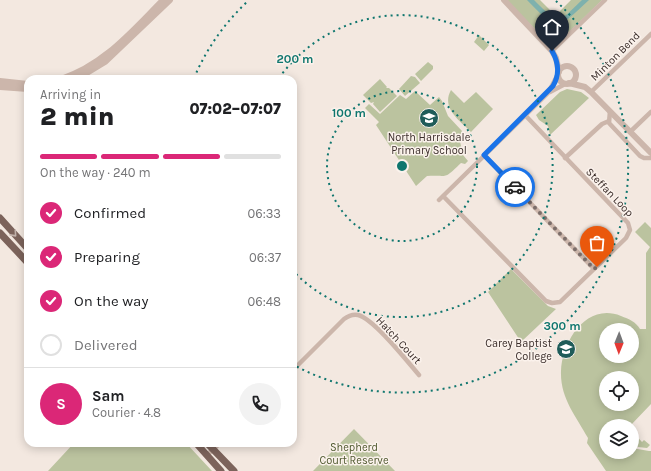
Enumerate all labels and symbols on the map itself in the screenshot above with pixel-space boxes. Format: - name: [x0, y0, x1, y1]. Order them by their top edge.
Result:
- pin: [535, 10, 569, 51]
- street label: Minton Bend: [588, 29, 643, 84]
- text: 200 m: [277, 52, 313, 66]
- text: 100 m: [332, 106, 366, 120]
- school or university icon: North Harrisdale Primary School: [418, 107, 440, 129]
- place label: North Harrisdale Primary School: [388, 131, 471, 157]
- centre of rings: [395, 159, 409, 173]
- street label: Steffan Loop: [583, 165, 636, 219]
- courier: [495, 167, 535, 207]
- pin: [580, 226, 614, 267]
- one-way arrow: [9, 229, 16, 236]
- street label: Hatch Court: [373, 314, 424, 367]
- text: 300 m: [543, 319, 581, 333]
- north arrow: [599, 323, 639, 363]
- place label: Carey Baptist College: [485, 337, 552, 363]
- school or university icon: Carey Baptist College: [555, 338, 577, 360]
- park label: Shepherd Court Reserve: [319, 441, 389, 467]

